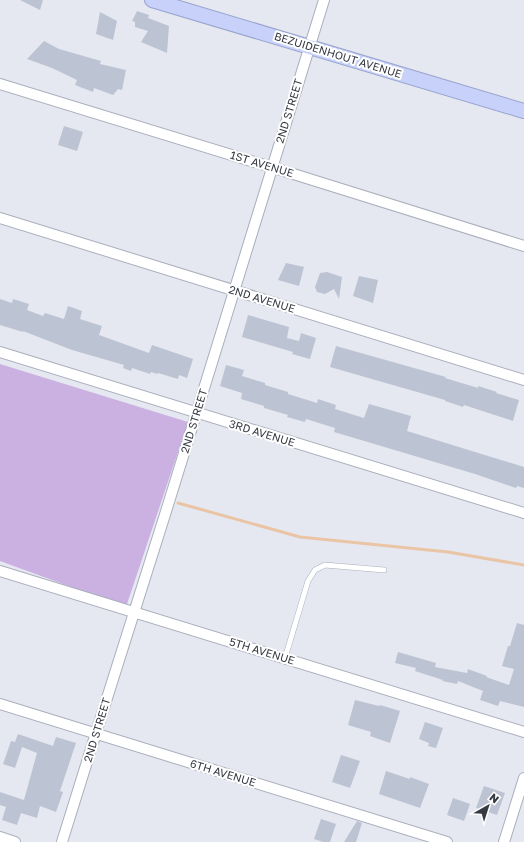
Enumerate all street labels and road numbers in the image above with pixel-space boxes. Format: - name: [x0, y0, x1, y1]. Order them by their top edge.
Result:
- street label: BEZUIDENHOUT AVENUE: [273, 29, 404, 80]
- street label: 2ND STREET: [273, 77, 305, 145]
- street label: 1ST AVENUE: [229, 148, 296, 179]
- street label: 2ND AVENUE: [227, 282, 297, 315]
- street label: 2ND STREET: [178, 387, 210, 455]
- street label: 3RD AVENUE: [228, 416, 297, 449]
- street label: 5TH AVENUE: [228, 634, 297, 667]
- street label: 2ND STREET: [81, 696, 113, 764]
- street label: 6TH AVENUE: [189, 756, 258, 789]

